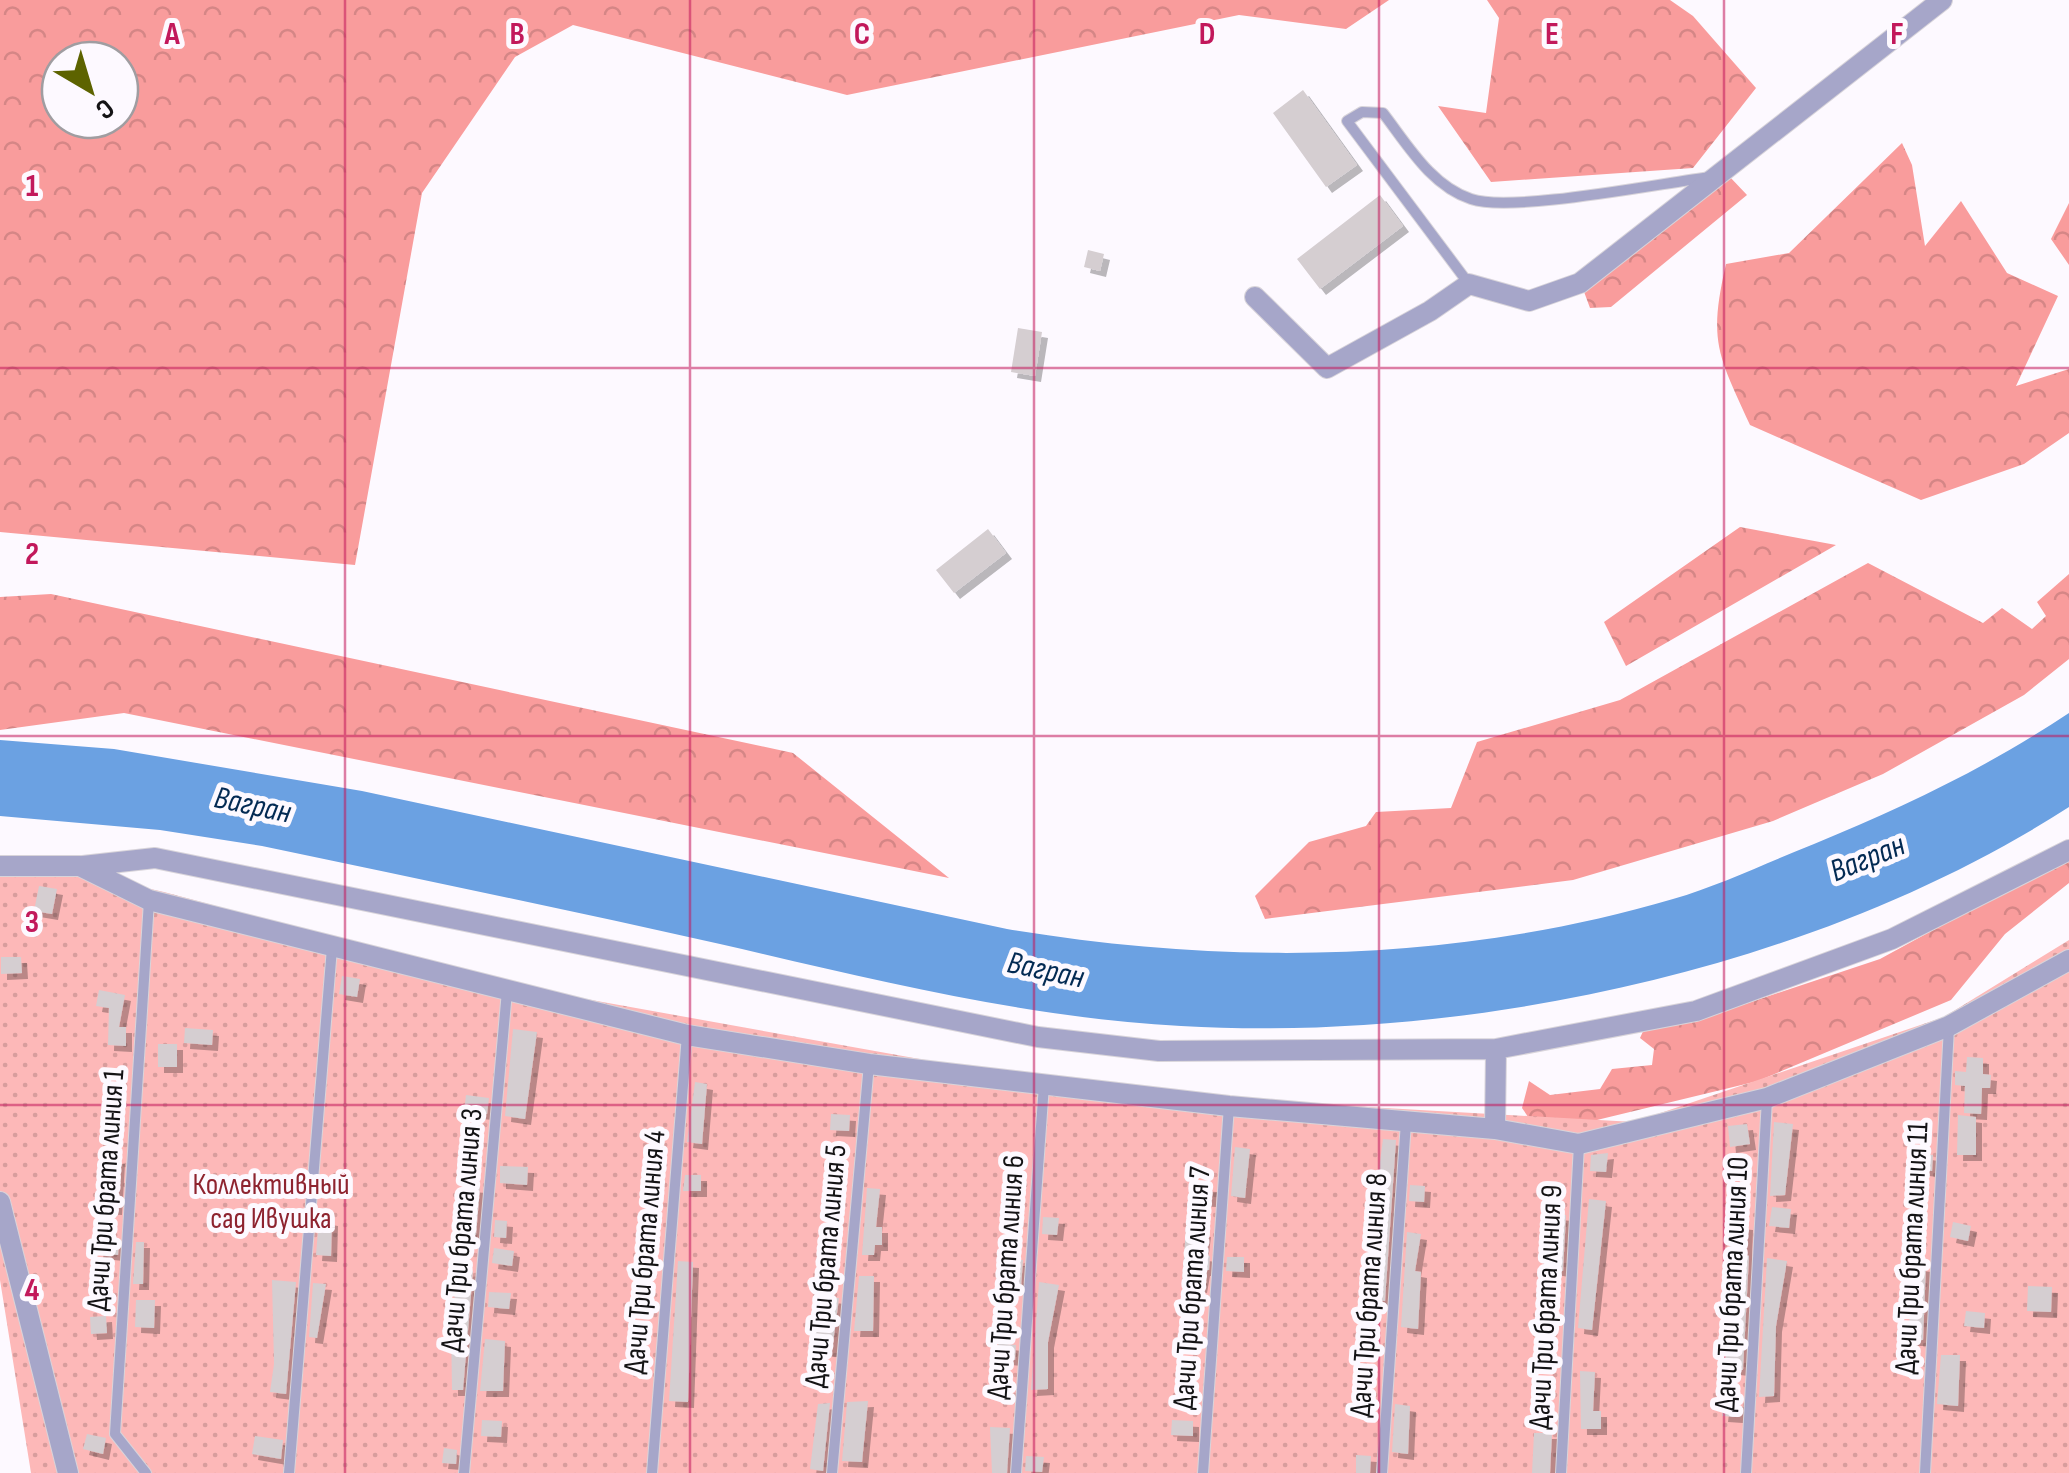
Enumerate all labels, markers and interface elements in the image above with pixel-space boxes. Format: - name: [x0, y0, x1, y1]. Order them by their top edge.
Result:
- text: A: [163, 15, 180, 54]
- text: B: [509, 15, 525, 54]
- text: C: [854, 15, 870, 54]
- text: D: [1199, 15, 1215, 54]
- text: E: [1545, 15, 1559, 54]
- text: F: [1890, 15, 1904, 54]
- north arrow: [40, 40, 140, 140]
- text: С: [89, 91, 120, 126]
- text: 1: [26, 167, 39, 206]
- text: 2: [25, 535, 39, 574]
- water label: Вагран: [211, 778, 295, 833]
- water label: Вагран: [1824, 826, 1911, 891]
- text: 3: [25, 903, 39, 942]
- water label: Вагран: [1004, 943, 1088, 998]
- street label: Дачи Три брата линия 1: [80, 1068, 132, 1312]
- street label: Дачи Три брата линия 3: [433, 1107, 491, 1353]
- street label: Дачи Три брата линия 11: [1887, 1121, 1937, 1375]
- street label: Дачи Три брата линия 4: [616, 1129, 674, 1375]
- street label: Дачи Три брата линия 5: [797, 1143, 855, 1389]
- street label: Дачи Три брата линия 6: [980, 1154, 1032, 1400]
- street label: Дачи Три брата линия 10: [1707, 1156, 1757, 1412]
- street label: Дачи Три брата линия 7: [1166, 1165, 1218, 1411]
- park label: Коллективный сад Ивушка: [192, 1167, 350, 1237]
- street label: Дачи Три брата линия 8: [1343, 1172, 1395, 1418]
- street label: Дачи Три брата линия 9: [1522, 1184, 1570, 1430]
- text: 4: [25, 1271, 40, 1310]

